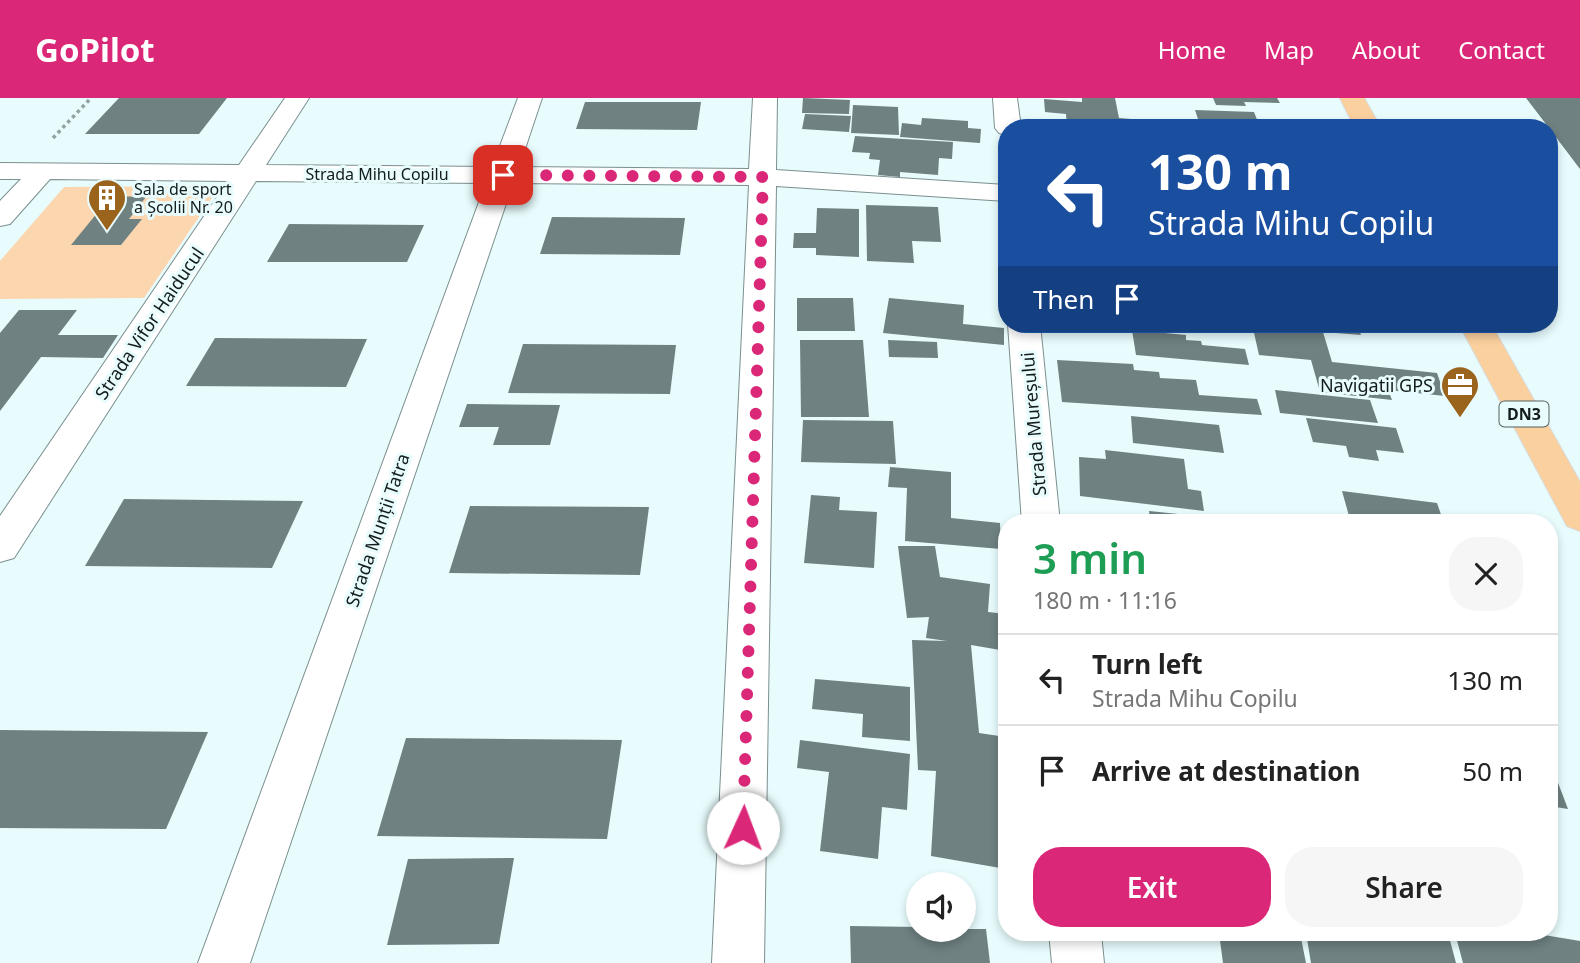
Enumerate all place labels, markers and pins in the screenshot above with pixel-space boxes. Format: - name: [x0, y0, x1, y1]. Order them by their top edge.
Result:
- pin: [473, 145, 533, 205]
- building icon: Sala de sport a Școlii Nr. 20: [86, 177, 128, 232]
- place label: Sala de sport a Școlii Nr. 20: [134, 178, 233, 218]
- office icon: Navigatii GPS: [1439, 364, 1481, 419]
- place label: Navigatii GPS: [1320, 373, 1433, 397]

